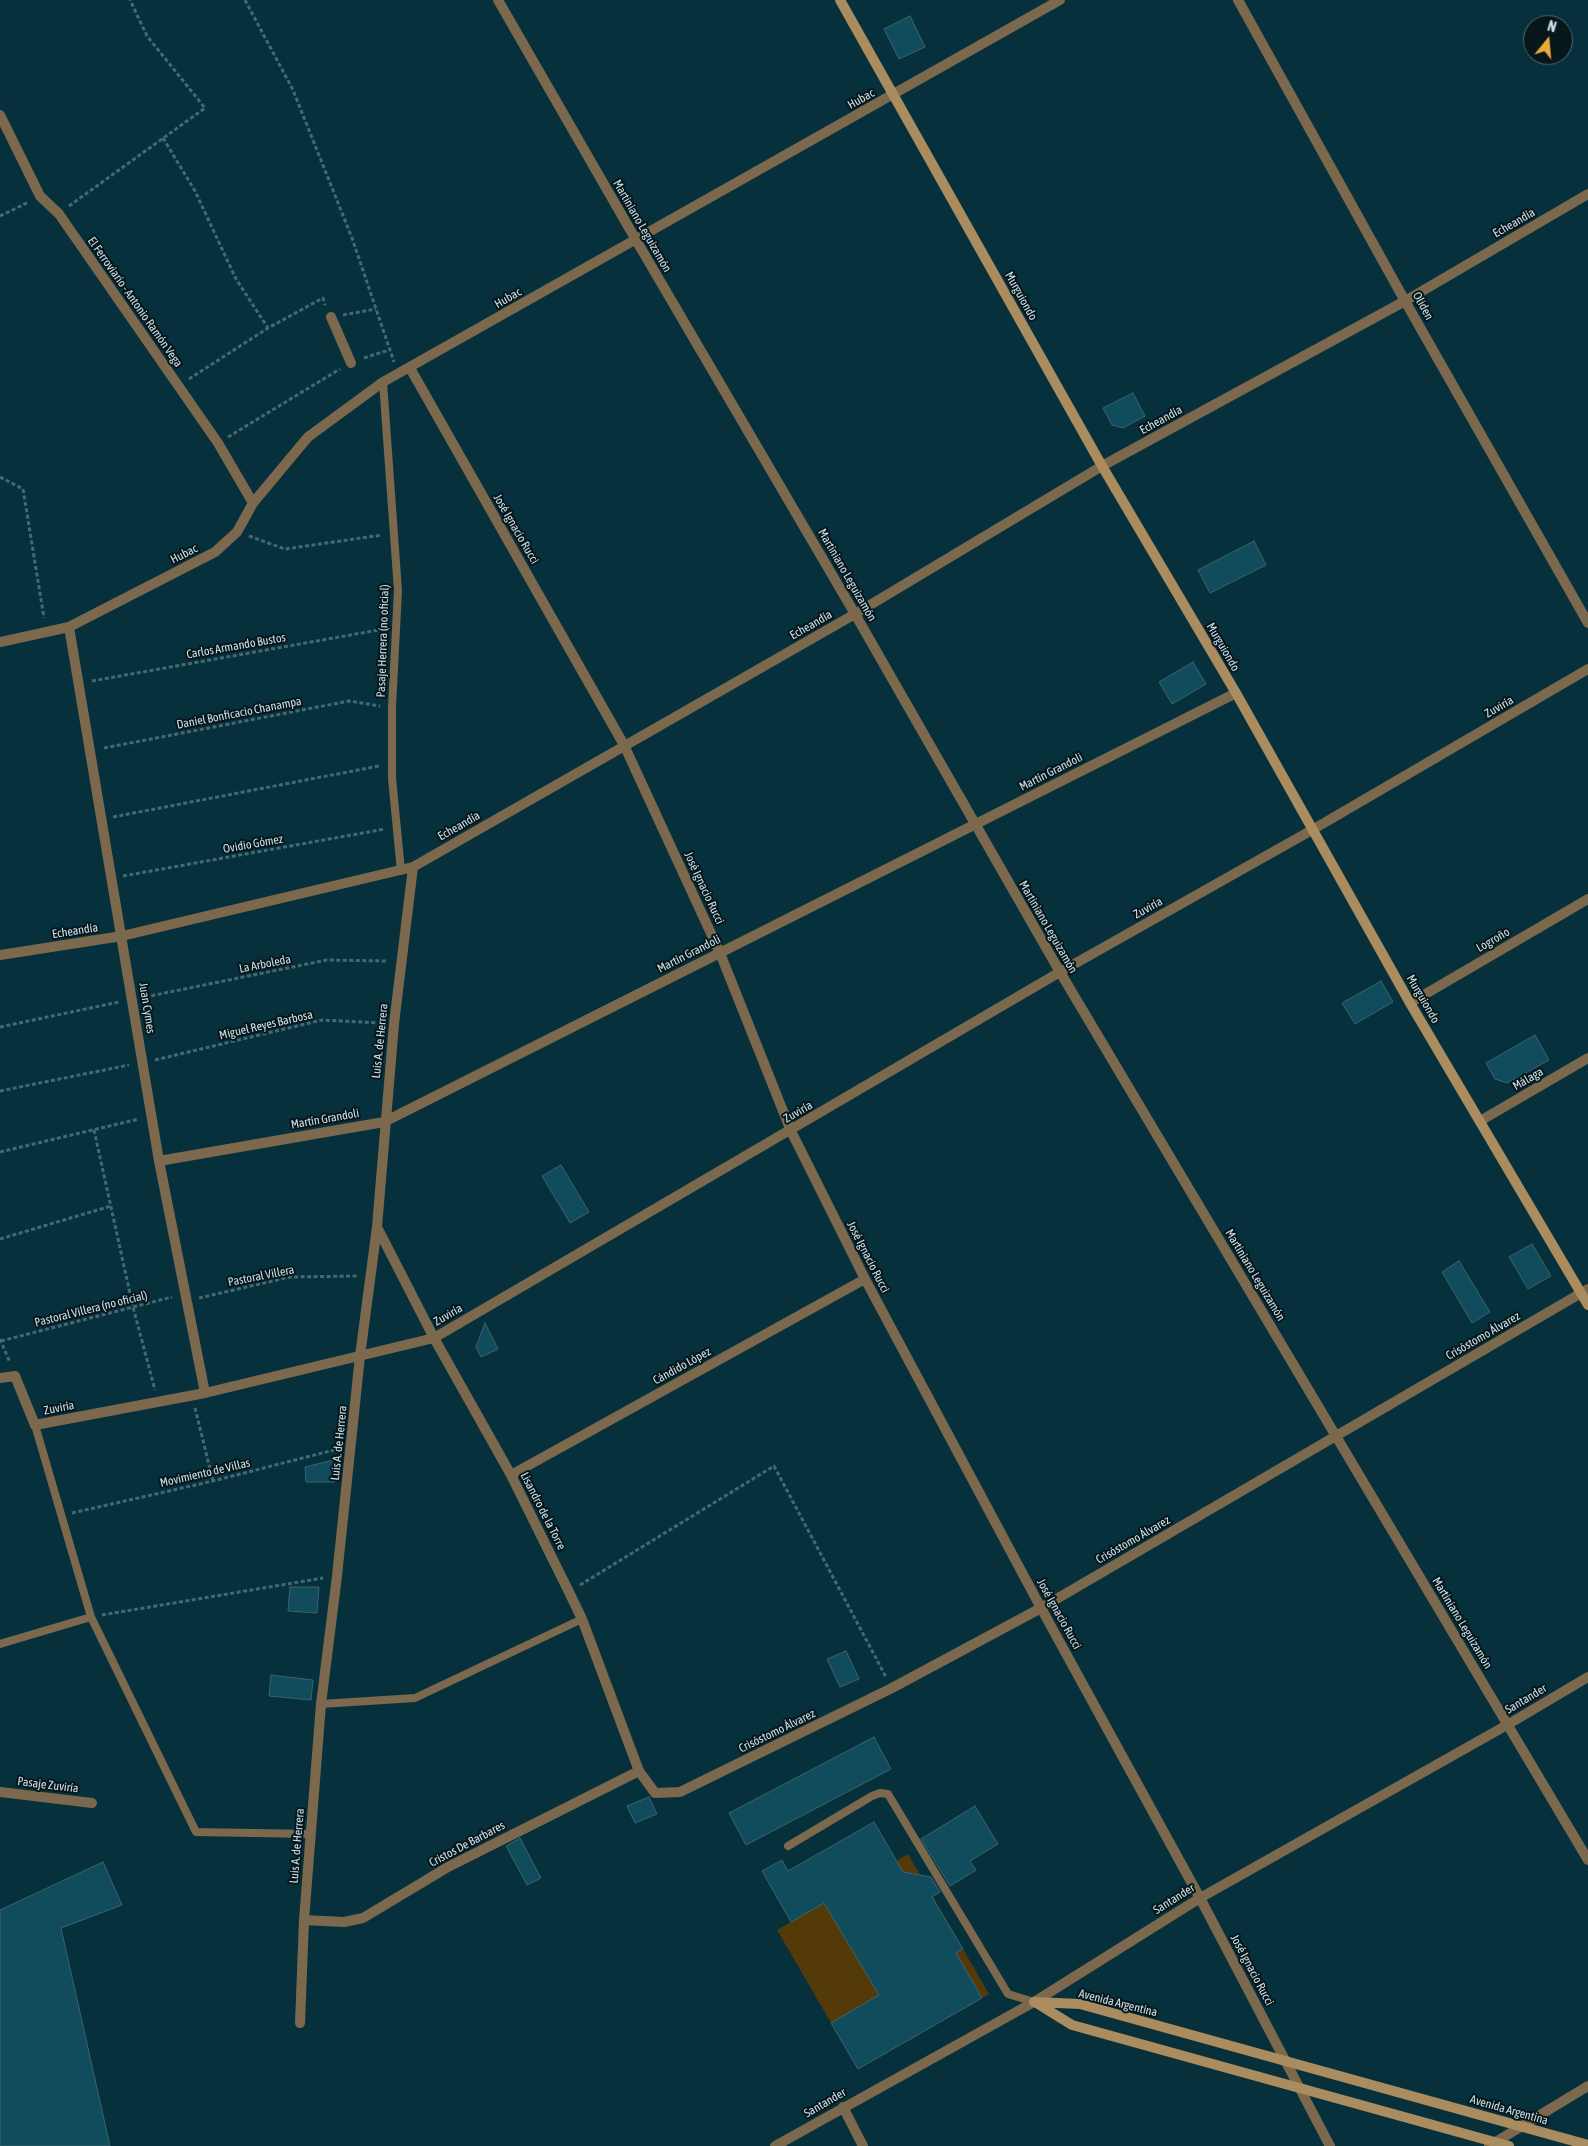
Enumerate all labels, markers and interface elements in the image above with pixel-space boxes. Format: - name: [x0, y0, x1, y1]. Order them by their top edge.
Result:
- north arrow: [1523, 15, 1573, 65]
- text: N: [1546, 18, 1558, 35]
- street label: Hubac: [845, 86, 877, 112]
- street label: Martiniano Leguizamón: [610, 177, 674, 275]
- street label: Echeandía: [1490, 205, 1538, 241]
- street label: El Ferroviario - Antonio Ramón Vega: [85, 234, 185, 370]
- street label: Murguiondo: [1002, 269, 1040, 323]
- street label: Hubac: [492, 285, 524, 311]
- street label: Oliden: [1409, 289, 1437, 323]
- street label: Echeandía: [1137, 402, 1185, 438]
- street label: José Ignacio Rucci: [490, 491, 542, 567]
- street label: Martiniano Leguizamón: [815, 526, 879, 624]
- street label: Hubac: [168, 541, 200, 567]
- street label: Pasaje Herrera (no oficial): [374, 584, 392, 698]
- street label: Echeandía: [787, 607, 835, 643]
- street label: Murguiondo: [1203, 620, 1243, 674]
- street label: Carlos Armando Bustos: [185, 630, 287, 662]
- street label: Zuviría: [1482, 693, 1516, 721]
- street label: Daniel Bonficacio Chanampa: [175, 694, 303, 732]
- street label: Martín Grandoli: [1017, 750, 1085, 794]
- street label: Echeandía: [435, 808, 483, 844]
- street label: Ovidio Gómez: [222, 832, 284, 856]
- street label: José Ignacio Rucci: [681, 849, 727, 927]
- street label: Martiniano Leguizamón: [1016, 878, 1080, 976]
- street label: Zuviría: [1131, 894, 1165, 922]
- street label: Echeandía: [51, 920, 99, 942]
- street label: Logroño: [1474, 925, 1512, 955]
- street label: Martín Grandoli: [655, 932, 723, 976]
- street label: La Arboleda: [238, 952, 292, 976]
- street label: Murguiondo: [1403, 972, 1443, 1026]
- street label: Juan Cymes: [136, 982, 158, 1034]
- street label: Luis A. de Herrera: [369, 1003, 391, 1079]
- street label: Miguel Reyes Barbosa: [218, 1007, 314, 1043]
- street label: Málaga: [1510, 1065, 1546, 1093]
- street label: Zuviría: [781, 1098, 815, 1126]
- street label: Martín Grandoli: [290, 1106, 360, 1132]
- street label: José Ignacio Rucci: [844, 1219, 892, 1295]
- street label: Martiniano Leguizamón: [1222, 1227, 1288, 1323]
- street label: Pastoral Villera: [227, 1263, 295, 1289]
- street label: Pastoral Villera (no oficial): [33, 1288, 149, 1330]
- street label: Zuviría: [431, 1301, 465, 1329]
- street label: Crisóstomo Álvarez: [1443, 1309, 1523, 1363]
- street label: Cándido López: [651, 1344, 713, 1388]
- street label: Zuviría: [43, 1398, 75, 1418]
- street label: Luis A. de Herrera: [328, 1405, 350, 1481]
- street label: Movimiento de Villas: [158, 1456, 252, 1490]
- street label: Lisandro de la Torre: [517, 1470, 569, 1552]
- street label: Crisóstomo Álvarez: [1093, 1513, 1173, 1567]
- street label: Martiniano Leguizamón: [1429, 1575, 1495, 1671]
- street label: José Ignacio Rucci: [1034, 1576, 1084, 1652]
- street label: Santander: [1503, 1681, 1549, 1717]
- street label: Crisóstomo Álvarez: [736, 1706, 818, 1756]
- street label: Pasaje Zuviría: [17, 1774, 79, 1796]
- street label: Luis A. de Herrera: [287, 1808, 307, 1884]
- street label: Cristos De Barbares: [427, 1818, 507, 1870]
- street label: Santander: [1151, 1881, 1197, 1917]
- street label: José Ignacio Rucci: [1227, 1932, 1277, 2008]
- street label: Avenida Argentina: [1077, 1986, 1159, 2020]
- street label: Santander: [801, 2085, 849, 2121]
- street label: Avenida Argentina: [1468, 2092, 1550, 2128]

